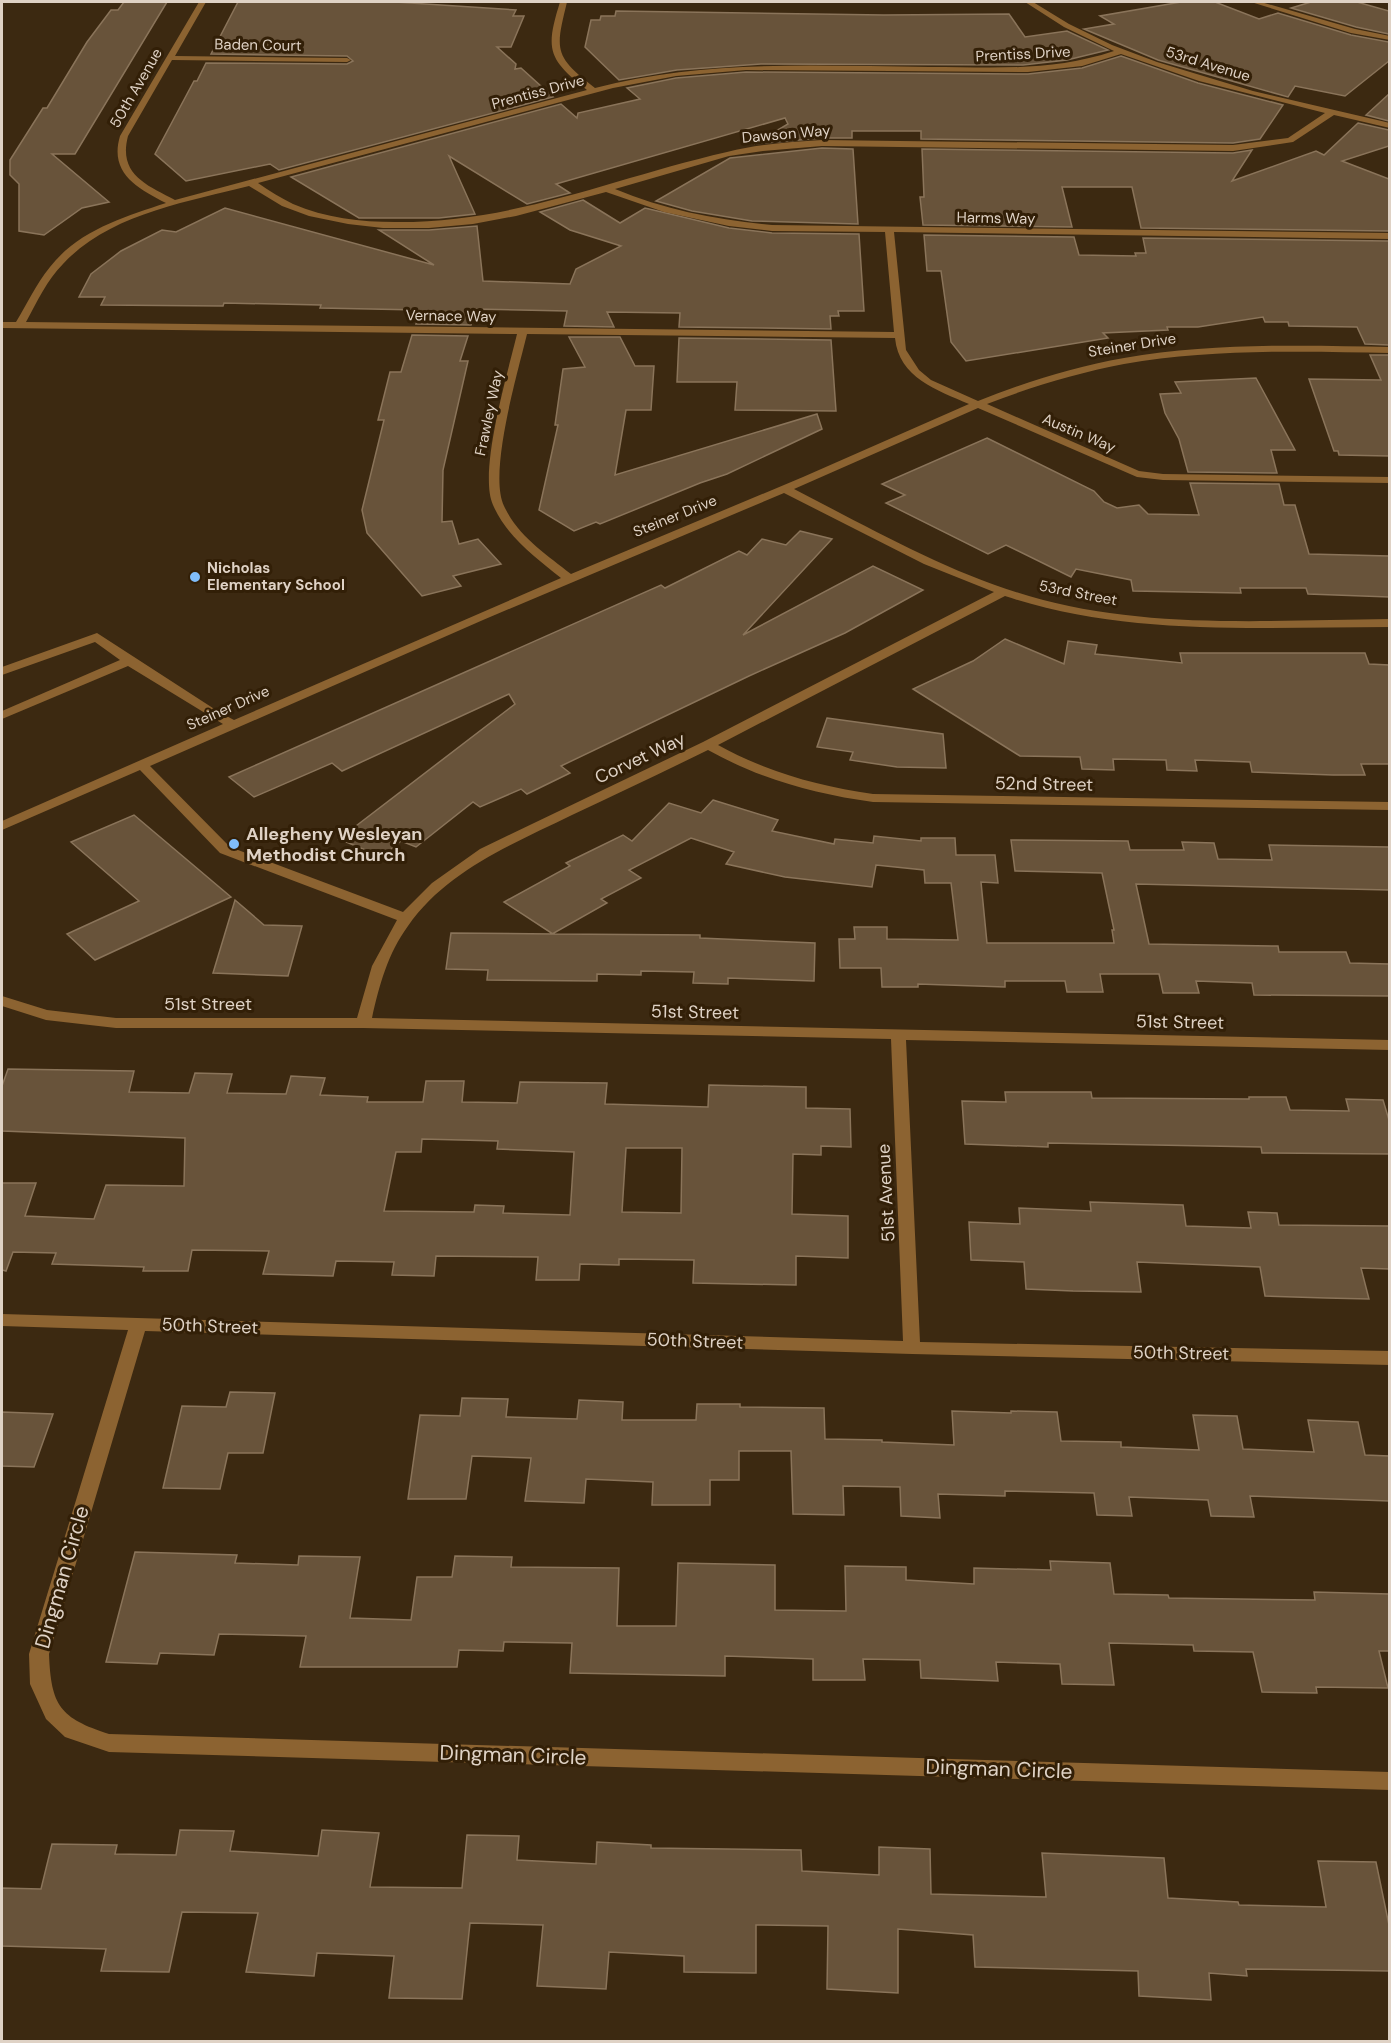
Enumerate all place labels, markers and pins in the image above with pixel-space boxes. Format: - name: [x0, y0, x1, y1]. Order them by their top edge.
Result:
- place label: Nicholas Elementary School: [207, 558, 345, 595]
- marker: Nicholas Elementary School: [188, 570, 202, 584]
- place label: Allegheny Wesleyan Methodist Church: [246, 822, 422, 867]
- marker: Allegheny Wesleyan Methodist Church: [227, 837, 241, 851]

